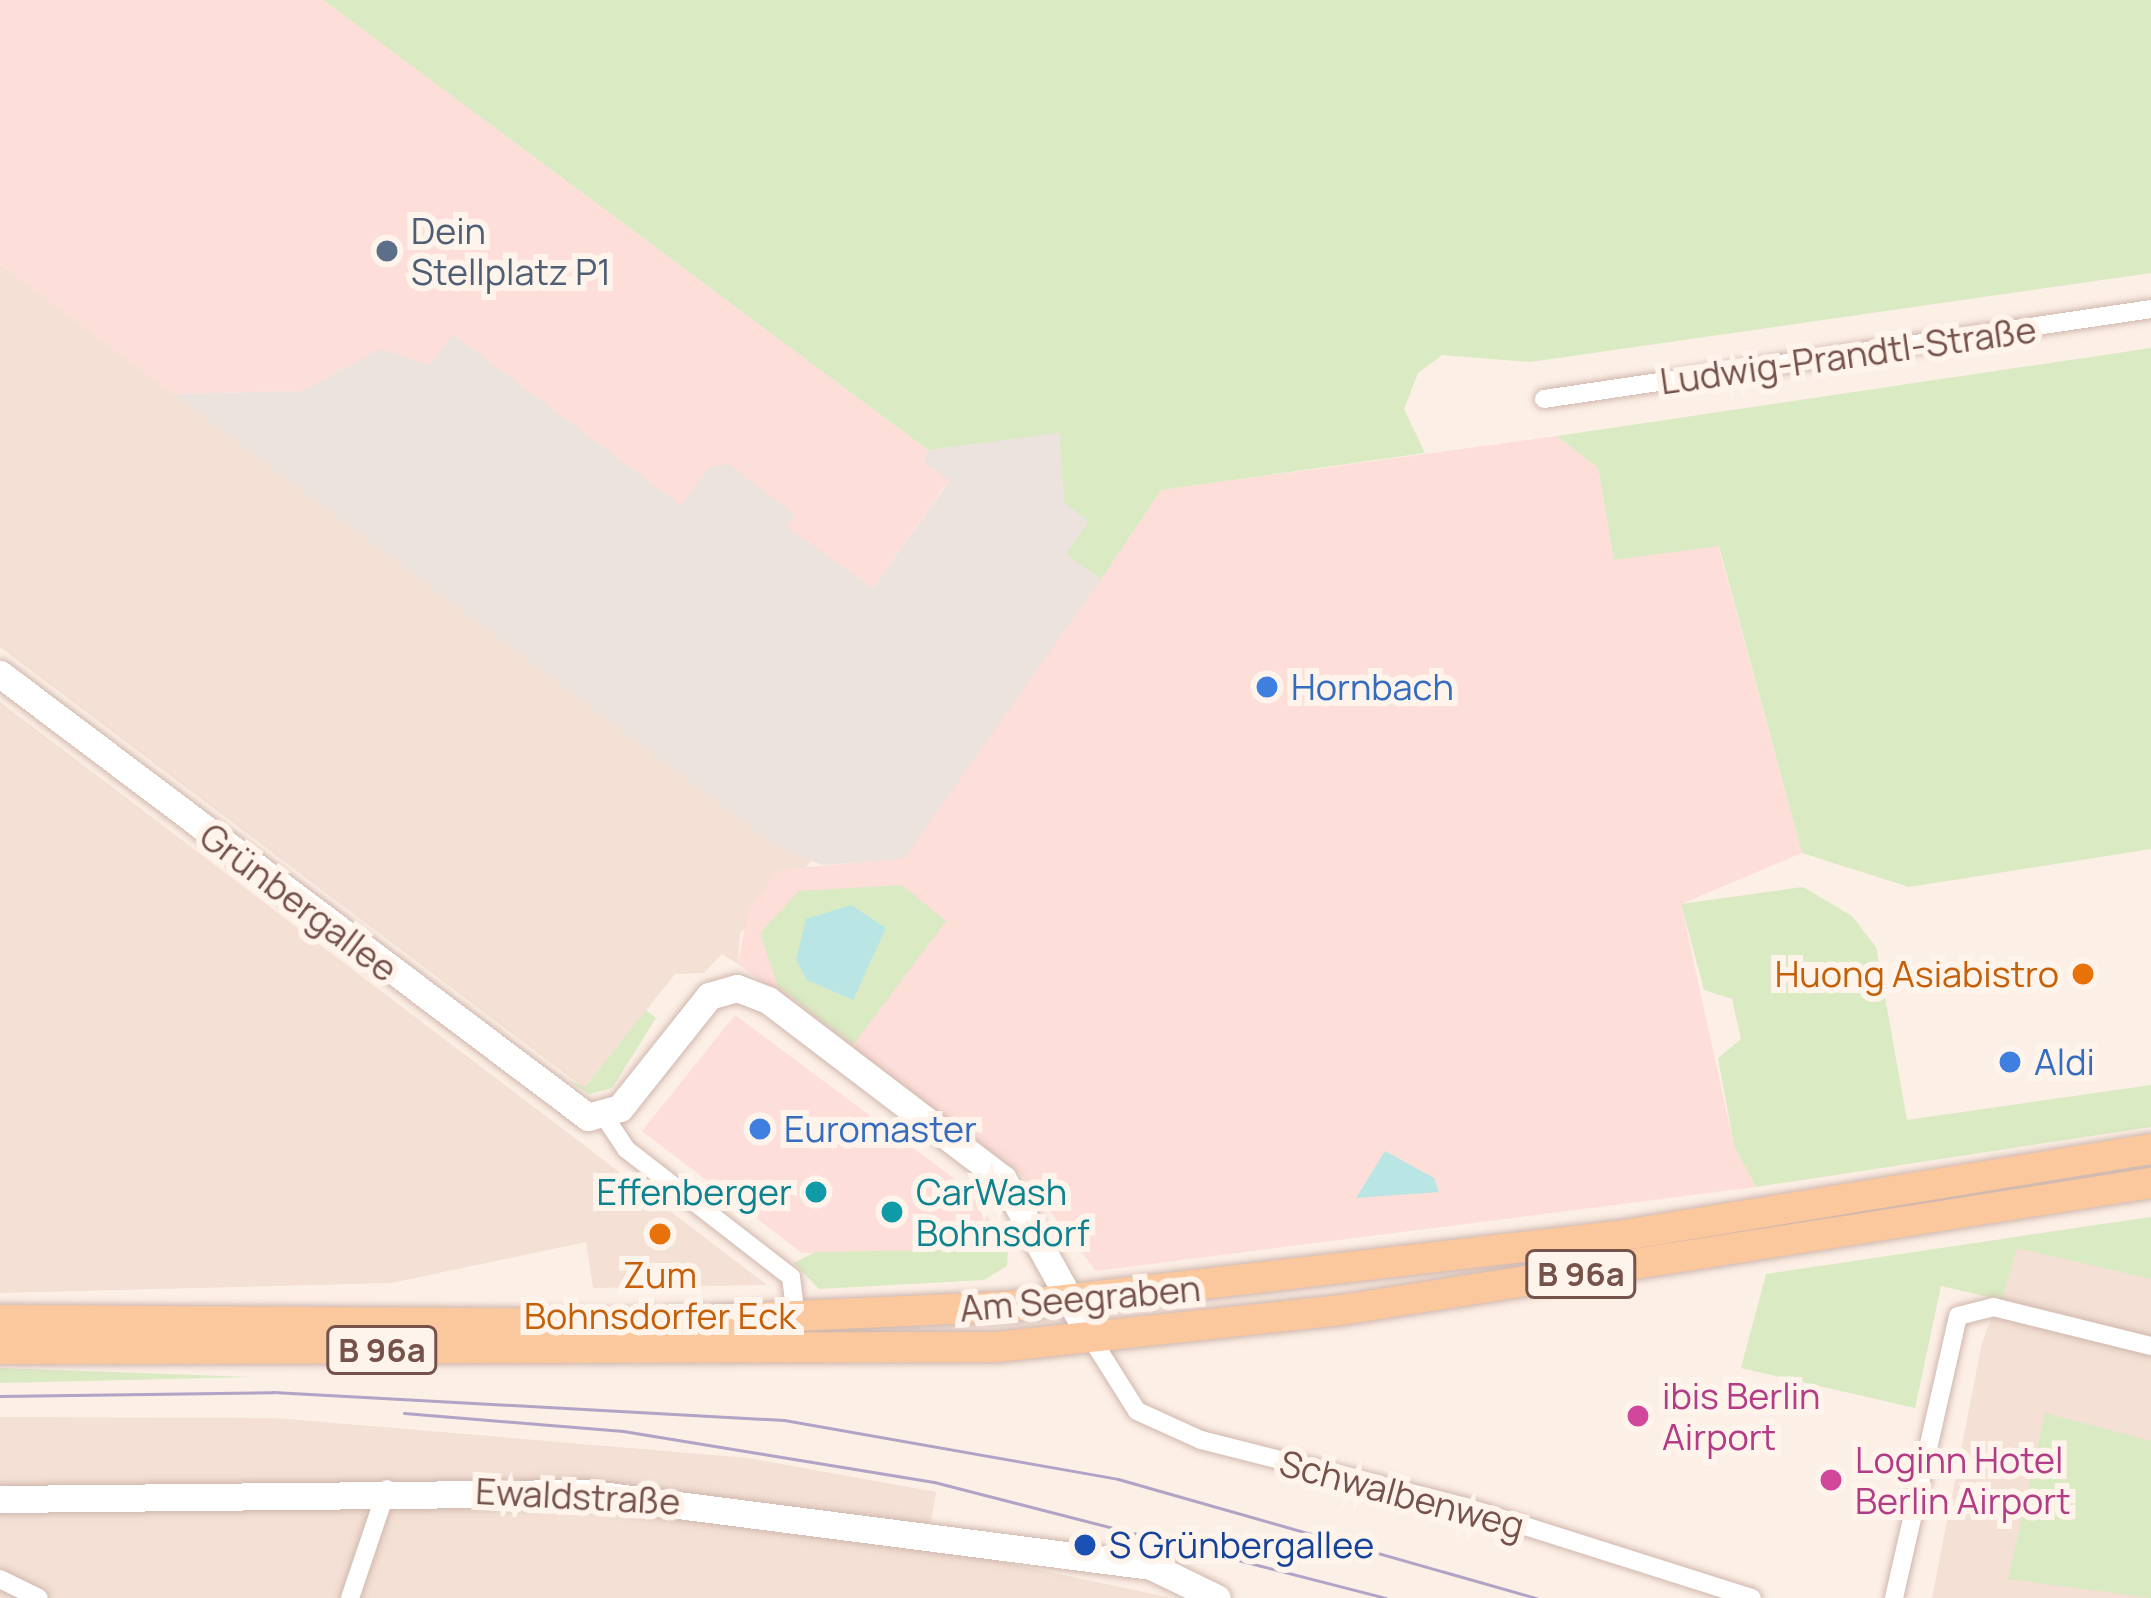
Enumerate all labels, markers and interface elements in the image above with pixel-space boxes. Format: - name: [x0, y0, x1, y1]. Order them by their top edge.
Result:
- place label: Dein Stellplatz P1: [411, 208, 611, 293]
- marker: Dein Stellplatz P1: [374, 238, 400, 264]
- street label: Ludwig-Prandtl-Straße: [1657, 307, 2039, 403]
- place label: Hornbach: [1291, 665, 1454, 709]
- marker: Hornbach: [1254, 674, 1280, 700]
- street label: Grünbergallee: [192, 814, 406, 990]
- place label: Huong Asiabistro: [1775, 952, 2059, 996]
- marker: Huong Asiabistro: [2070, 961, 2096, 987]
- place label: Aldi: [2034, 1040, 2095, 1084]
- marker: Aldi: [1997, 1049, 2023, 1075]
- place label: Euromaster: [784, 1107, 977, 1151]
- marker: Euromaster: [747, 1116, 773, 1142]
- place label: CarWash Bohnsdorf: [916, 1169, 1089, 1254]
- place label: Effenberger: [597, 1170, 792, 1214]
- marker: Effenberger: [803, 1179, 829, 1205]
- marker: CarWash Bohnsdorf: [879, 1199, 905, 1225]
- marker: Zum Bohnsdorfer Eck: [647, 1221, 673, 1247]
- road number: B 96a: [1524, 1247, 1638, 1301]
- place label: Zum Bohnsdorfer Eck: [524, 1252, 796, 1337]
- street label: Am Seegraben: [958, 1266, 1202, 1330]
- road number: B 96a: [325, 1323, 439, 1377]
- place label: ibis Berlin Airport: [1662, 1373, 1821, 1458]
- marker: ibis Berlin Airport: [1625, 1403, 1651, 1429]
- place label: Loginn Hotel Berlin Airport: [1855, 1437, 2071, 1522]
- street label: Schwalbenweg: [1275, 1441, 1529, 1547]
- marker: Loginn Hotel Berlin Airport: [1818, 1467, 1844, 1493]
- street label: Ewaldstraße: [475, 1469, 681, 1523]
- place label: S Grünbergallee: [1109, 1523, 1374, 1567]
- marker: S Grünbergallee: [1072, 1532, 1098, 1558]

